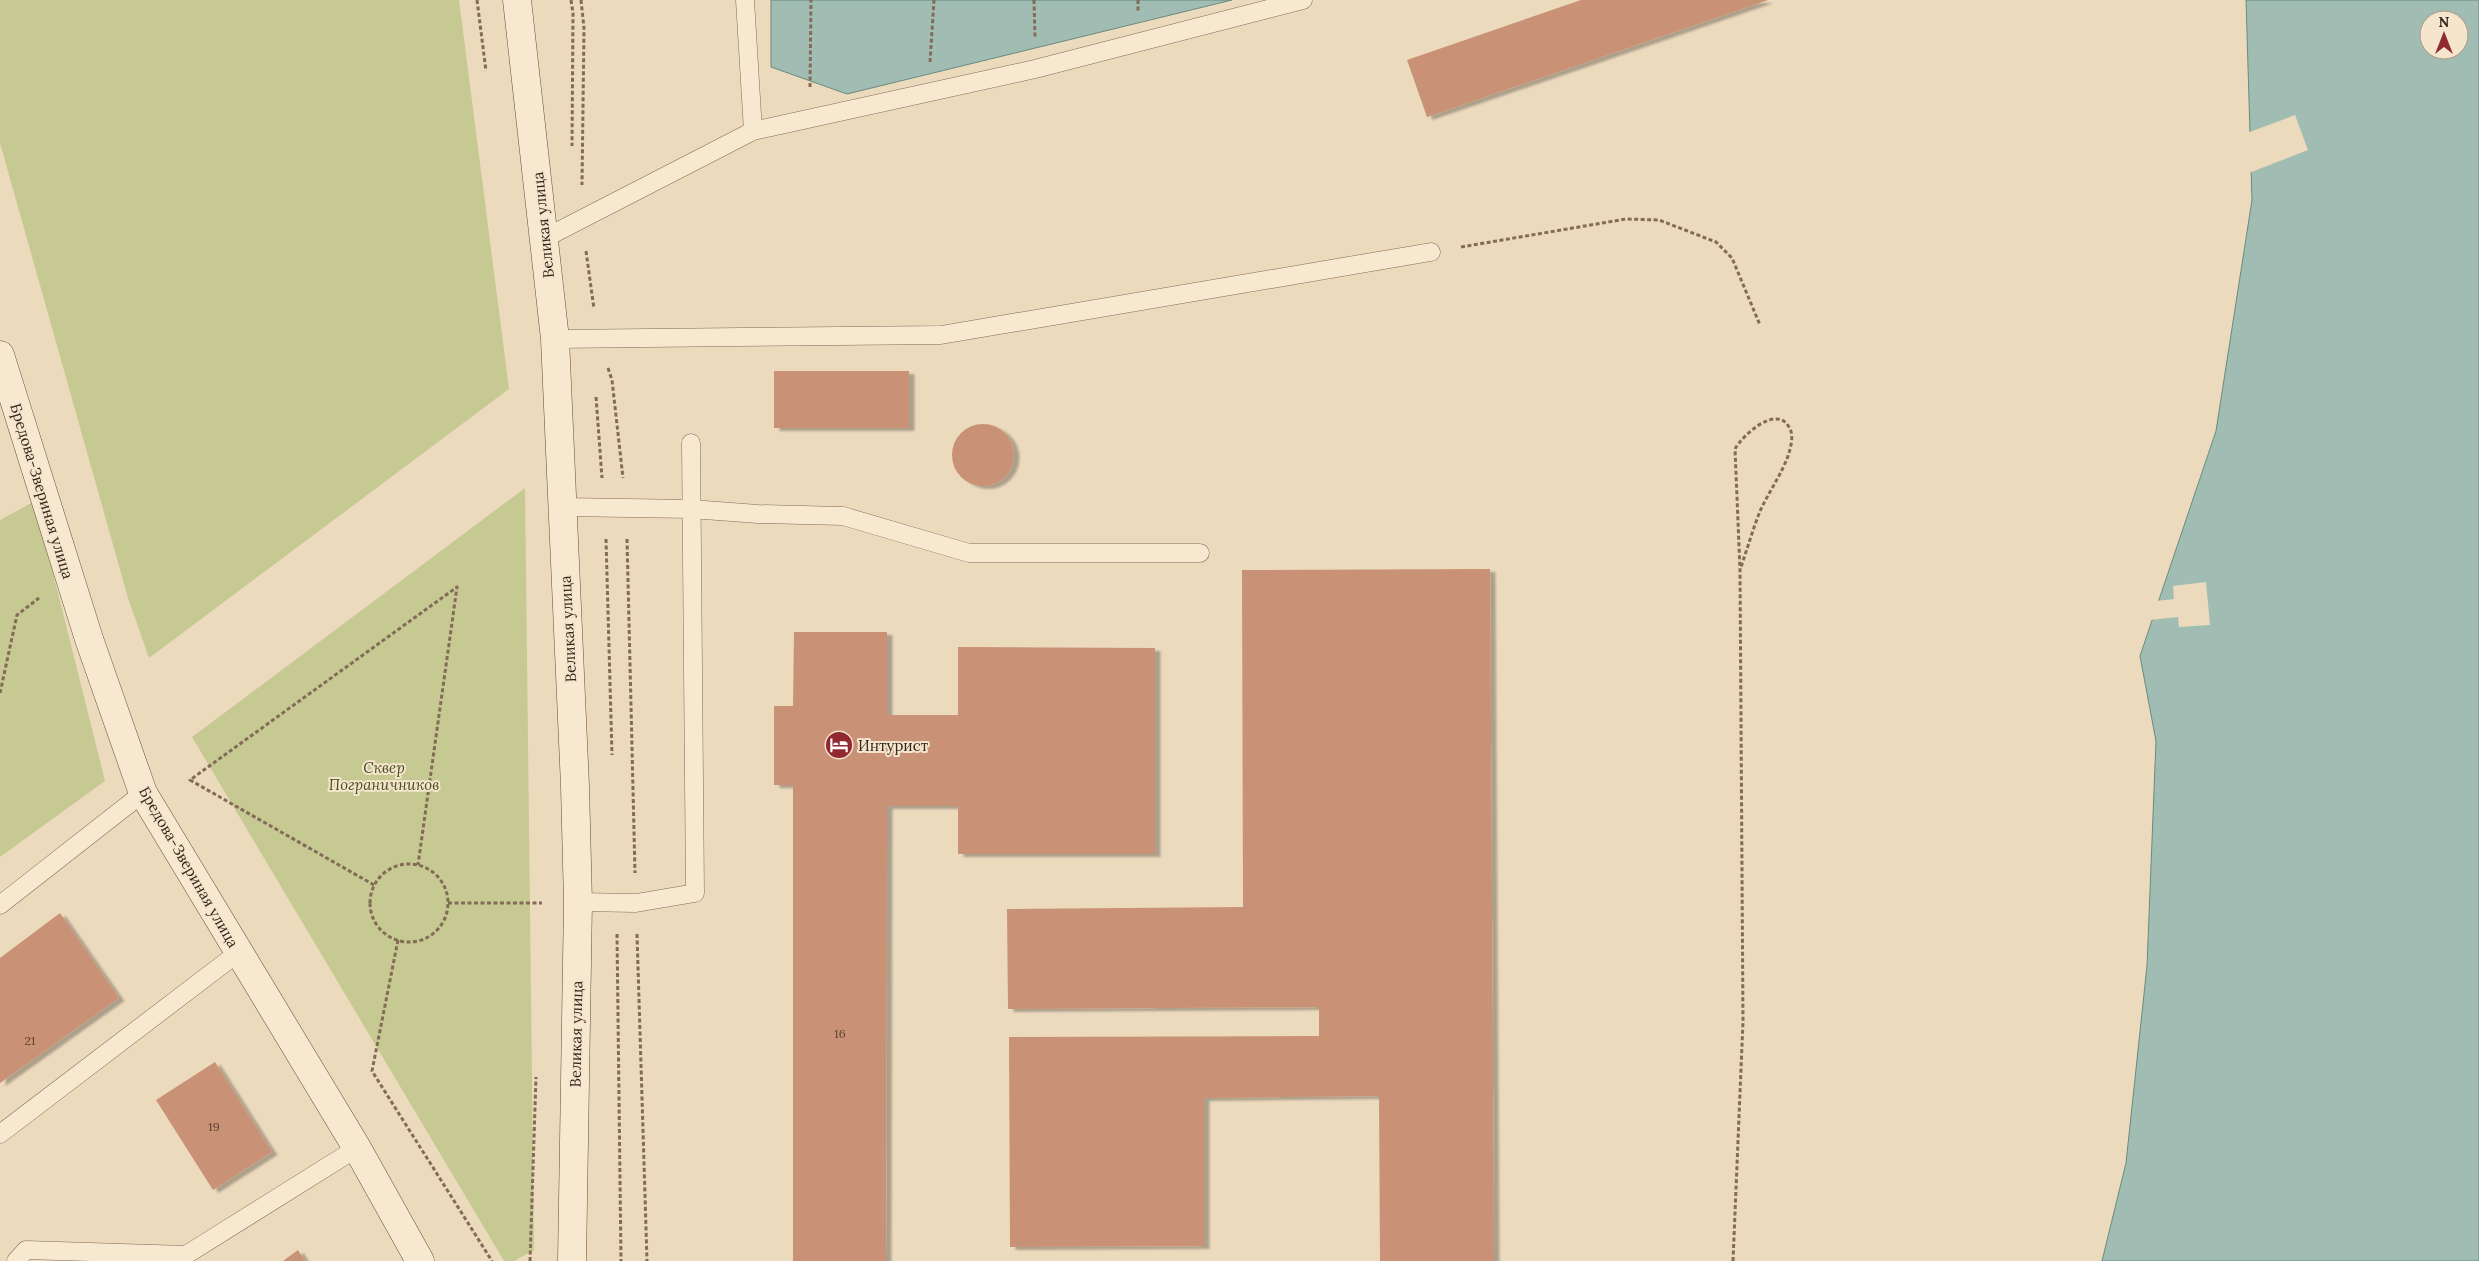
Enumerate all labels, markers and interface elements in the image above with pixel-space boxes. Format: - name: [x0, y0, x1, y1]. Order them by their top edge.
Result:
- north arrow: [2419, 10, 2469, 60]
- text: N: [2439, 13, 2450, 31]
- street label: Великая улица: [528, 171, 558, 279]
- street label: Бредова-Звериная улица: [6, 401, 78, 581]
- street label: Великая улица: [556, 575, 580, 683]
- hotel icon: Интурист: [824, 730, 854, 760]
- place label: Интурист: [858, 736, 929, 755]
- park label: Сквер Пограничников: [329, 758, 439, 794]
- street label: Бредова-Звериная улица: [135, 783, 243, 951]
- street label: Великая улица: [566, 980, 586, 1088]
- house number: 16: [834, 1026, 846, 1041]
- house number: 21: [25, 1033, 35, 1048]
- house number: 19: [208, 1119, 220, 1134]

